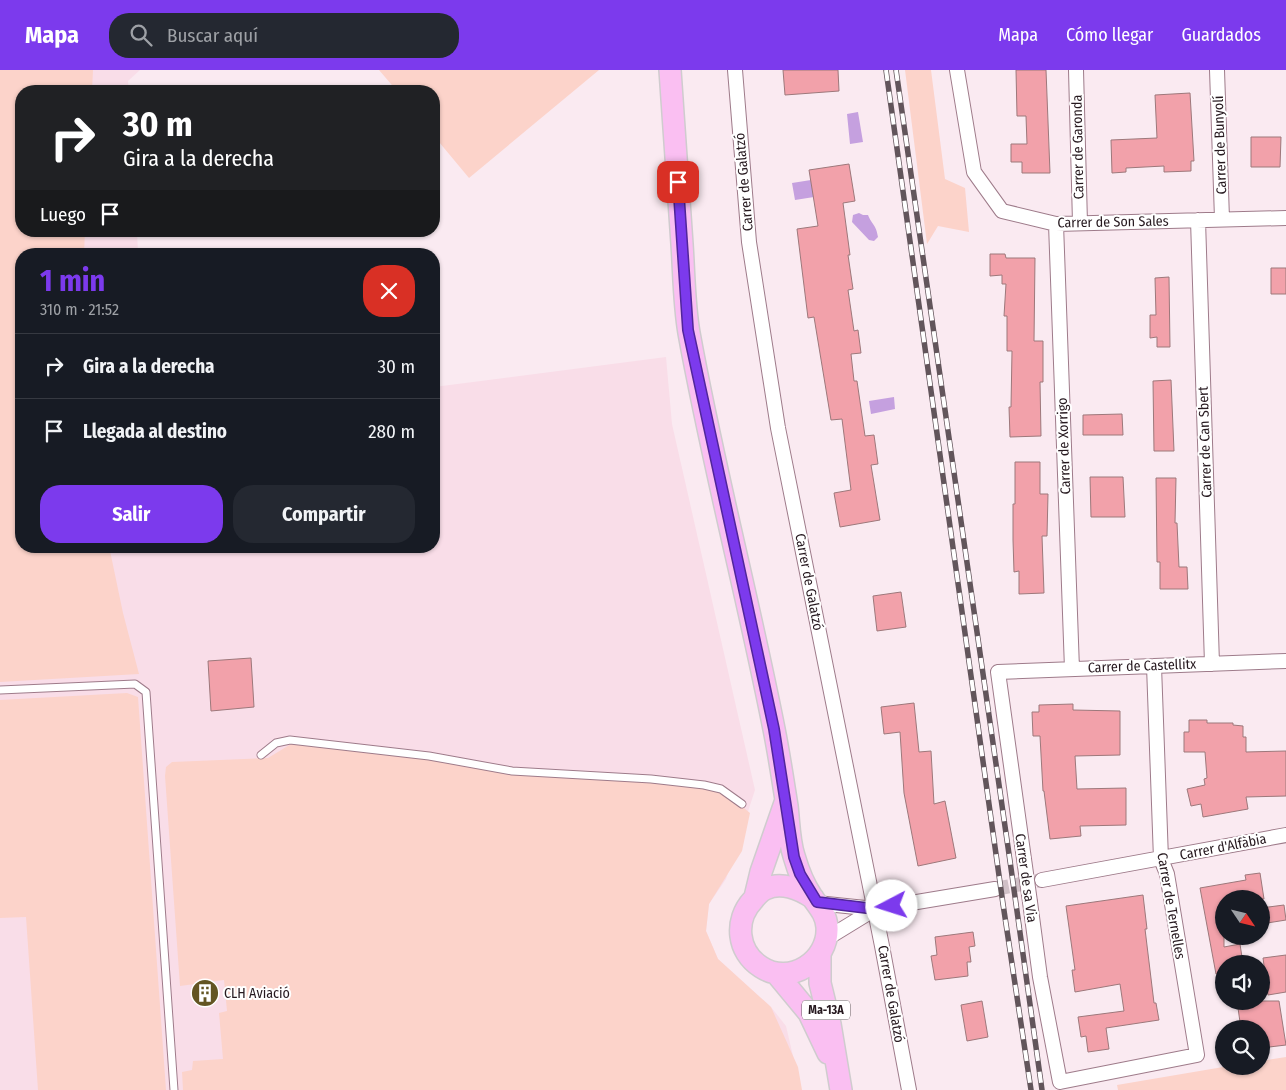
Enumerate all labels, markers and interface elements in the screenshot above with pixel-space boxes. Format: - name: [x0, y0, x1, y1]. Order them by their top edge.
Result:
- search box: [109, 13, 459, 58]
- text: Mapa: [25, 21, 79, 49]
- icon: search: [127, 21, 155, 49]
- text: Buscar aquí: [167, 24, 258, 47]
- text: Mapa: [998, 24, 1038, 46]
- text: Cómo llegar: [1066, 24, 1153, 46]
- text: Guardados: [1181, 24, 1261, 46]
- street label: Carrer de Garonda: [1069, 94, 1087, 199]
- street label: Carrer de Bunyolí: [1210, 95, 1230, 195]
- text: 30 m: [123, 103, 193, 145]
- icon: right: [40, 105, 105, 170]
- street label: Carrer de Galatzó: [731, 132, 757, 232]
- text: Gira a la derecha: [123, 145, 274, 172]
- pin: [657, 161, 699, 203]
- icon: arrive: [664, 168, 692, 196]
- icon: arrive: [96, 200, 124, 228]
- text: Luego: [40, 203, 86, 226]
- street label: Carrer de Son Sales: [1057, 213, 1169, 231]
- text: 1 min: [40, 263, 105, 299]
- button: close: [363, 265, 415, 317]
- text: 310 m · 21:52: [40, 300, 119, 319]
- icon: right: [40, 352, 68, 380]
- text: Gira a la derecha: [83, 355, 215, 378]
- text: 30 m: [377, 355, 415, 378]
- street label: Carrer de Can Sbert: [1195, 386, 1215, 498]
- street label: Carrer de Xorrigo: [1054, 397, 1074, 495]
- icon: arrive: [40, 417, 68, 445]
- text: Llegada al destino: [83, 420, 227, 443]
- text: 280 m: [368, 420, 415, 443]
- button: Salir: [40, 485, 223, 543]
- button: Compartir: [233, 485, 415, 543]
- street label: Carrer de Galatzó: [791, 532, 827, 632]
- street label: Carrer de Castellitx: [1087, 656, 1197, 676]
- street label: Carrer d'Alfàbia: [1178, 830, 1268, 864]
- street label: Carrer de sa Via: [1011, 832, 1041, 924]
- street label: Carrer de Ternelles: [1153, 851, 1189, 961]
- position arrow: [865, 879, 917, 931]
- north arrow: [1215, 890, 1270, 945]
- map controls: [1215, 890, 1270, 1075]
- street label: Carrer de Galatzó: [874, 944, 908, 1044]
- button: sound: [1215, 955, 1270, 1010]
- building icon: CLH Aviació: [190, 978, 220, 1008]
- place label: CLH Aviació: [224, 985, 290, 1002]
- road number: Ma-13A: [802, 1000, 850, 1020]
- button: search: [1215, 1020, 1270, 1075]

